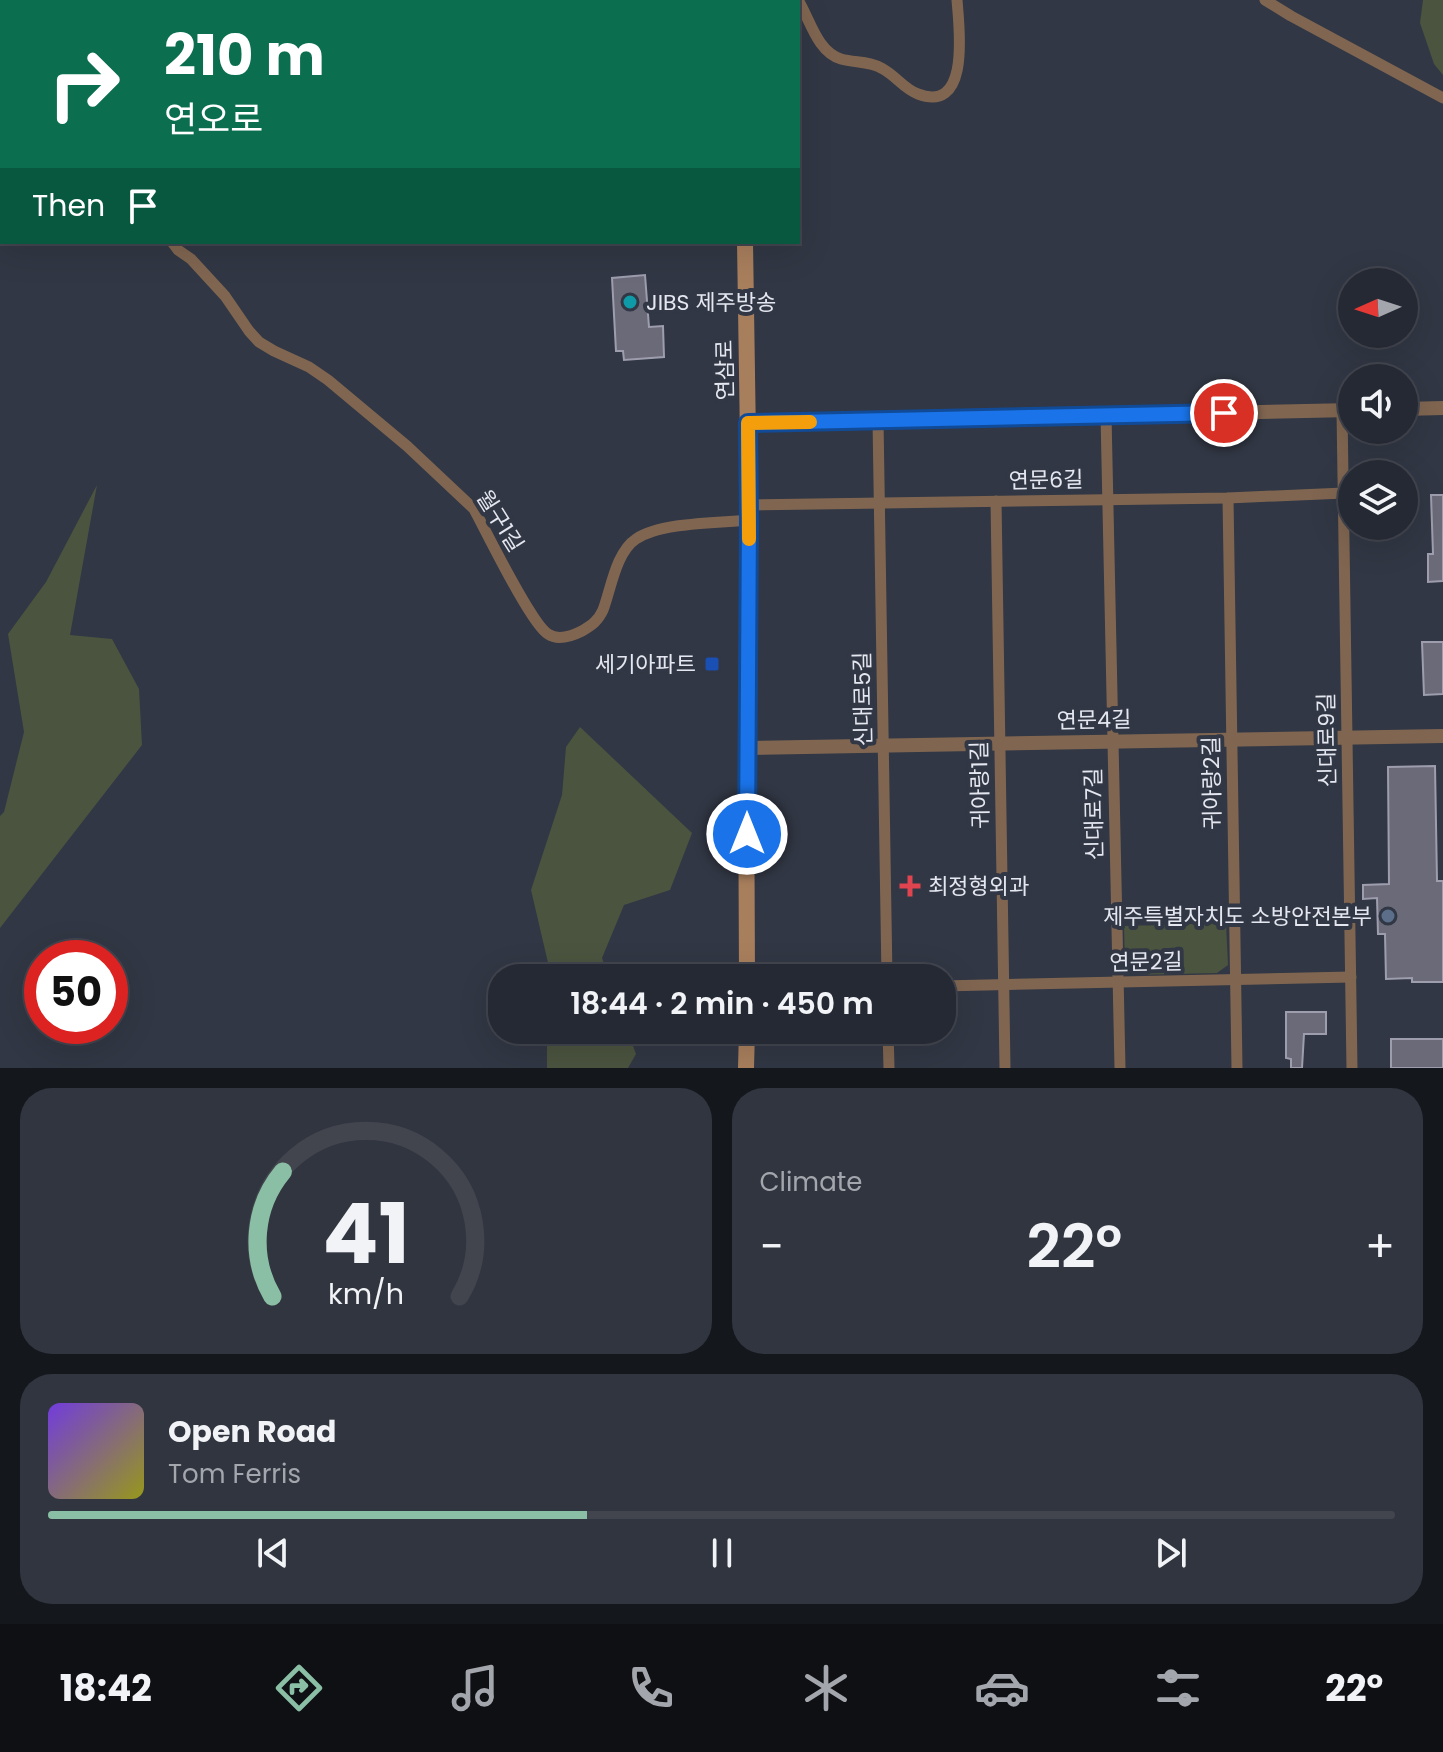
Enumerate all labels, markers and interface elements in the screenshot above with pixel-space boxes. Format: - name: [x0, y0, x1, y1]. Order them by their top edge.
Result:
- text: 210 m: [164, 16, 325, 95]
- icon: right: [32, 32, 136, 136]
- text: 연오로: [164, 94, 263, 145]
- text: Then: [32, 184, 105, 227]
- icon: arrive: [121, 184, 165, 228]
- north arrow: [1338, 268, 1418, 348]
- map controls: [1338, 268, 1418, 540]
- place label: JIBS 제주방송: [646, 287, 776, 318]
- marker: JIBS 제주방송: [621, 293, 639, 311]
- street label: 연삼로: [709, 339, 741, 401]
- button: sound: [1338, 364, 1418, 444]
- pin: [1190, 379, 1258, 447]
- icon: arrive: [1202, 391, 1246, 435]
- button: layers: [1338, 460, 1418, 540]
- street label: 연문6길: [1008, 464, 1084, 496]
- street label: 월구1길: [469, 484, 531, 558]
- place label: 세기아파트: [595, 649, 696, 680]
- street label: 신대로5길: [847, 651, 879, 747]
- marker: 세기아파트: [703, 655, 721, 673]
- street label: 신대로9길: [1311, 692, 1343, 788]
- street label: 연문4길: [1056, 704, 1132, 736]
- street label: 귀아랑2길: [1196, 736, 1228, 830]
- street label: 귀아랑1길: [964, 741, 996, 829]
- street label: 신대로7길: [1078, 767, 1110, 861]
- position arrow: [705, 792, 789, 876]
- place label: 최정형외과: [928, 871, 1029, 902]
- marker: 최정형외과: [899, 875, 921, 897]
- place label: 제주특별자치도 소방안전본부: [1103, 901, 1372, 932]
- marker: 제주특별자치도 소방안전본부: [1379, 907, 1397, 925]
- speed limit sign: 50: [24, 940, 128, 1044]
- street label: 연문2길: [1109, 946, 1183, 978]
- text: 18:44 · 2 min · 450 m: [570, 982, 874, 1025]
- text: Climate: [760, 1164, 862, 1200]
- text: 41: [322, 1176, 410, 1292]
- text: 22°: [1027, 1205, 1122, 1289]
- text: −: [760, 1216, 784, 1277]
- text: +: [1365, 1216, 1395, 1277]
- text: km/h: [328, 1274, 404, 1314]
- text: Open Road: [168, 1410, 336, 1453]
- text: Tom Ferris: [168, 1456, 301, 1492]
- icon: previous: [251, 1531, 295, 1575]
- icon: pause: [700, 1531, 744, 1575]
- icon: next: [1149, 1531, 1193, 1575]
- icon: directions: [271, 1660, 327, 1716]
- icon: music: [447, 1660, 503, 1716]
- icon: phone: [623, 1660, 679, 1716]
- icon: climate: [798, 1660, 854, 1716]
- icon: car: [974, 1660, 1030, 1716]
- icon: filters: [1150, 1660, 1206, 1716]
- text: 18:42: [60, 1663, 152, 1714]
- text: 22°: [1325, 1663, 1383, 1714]

